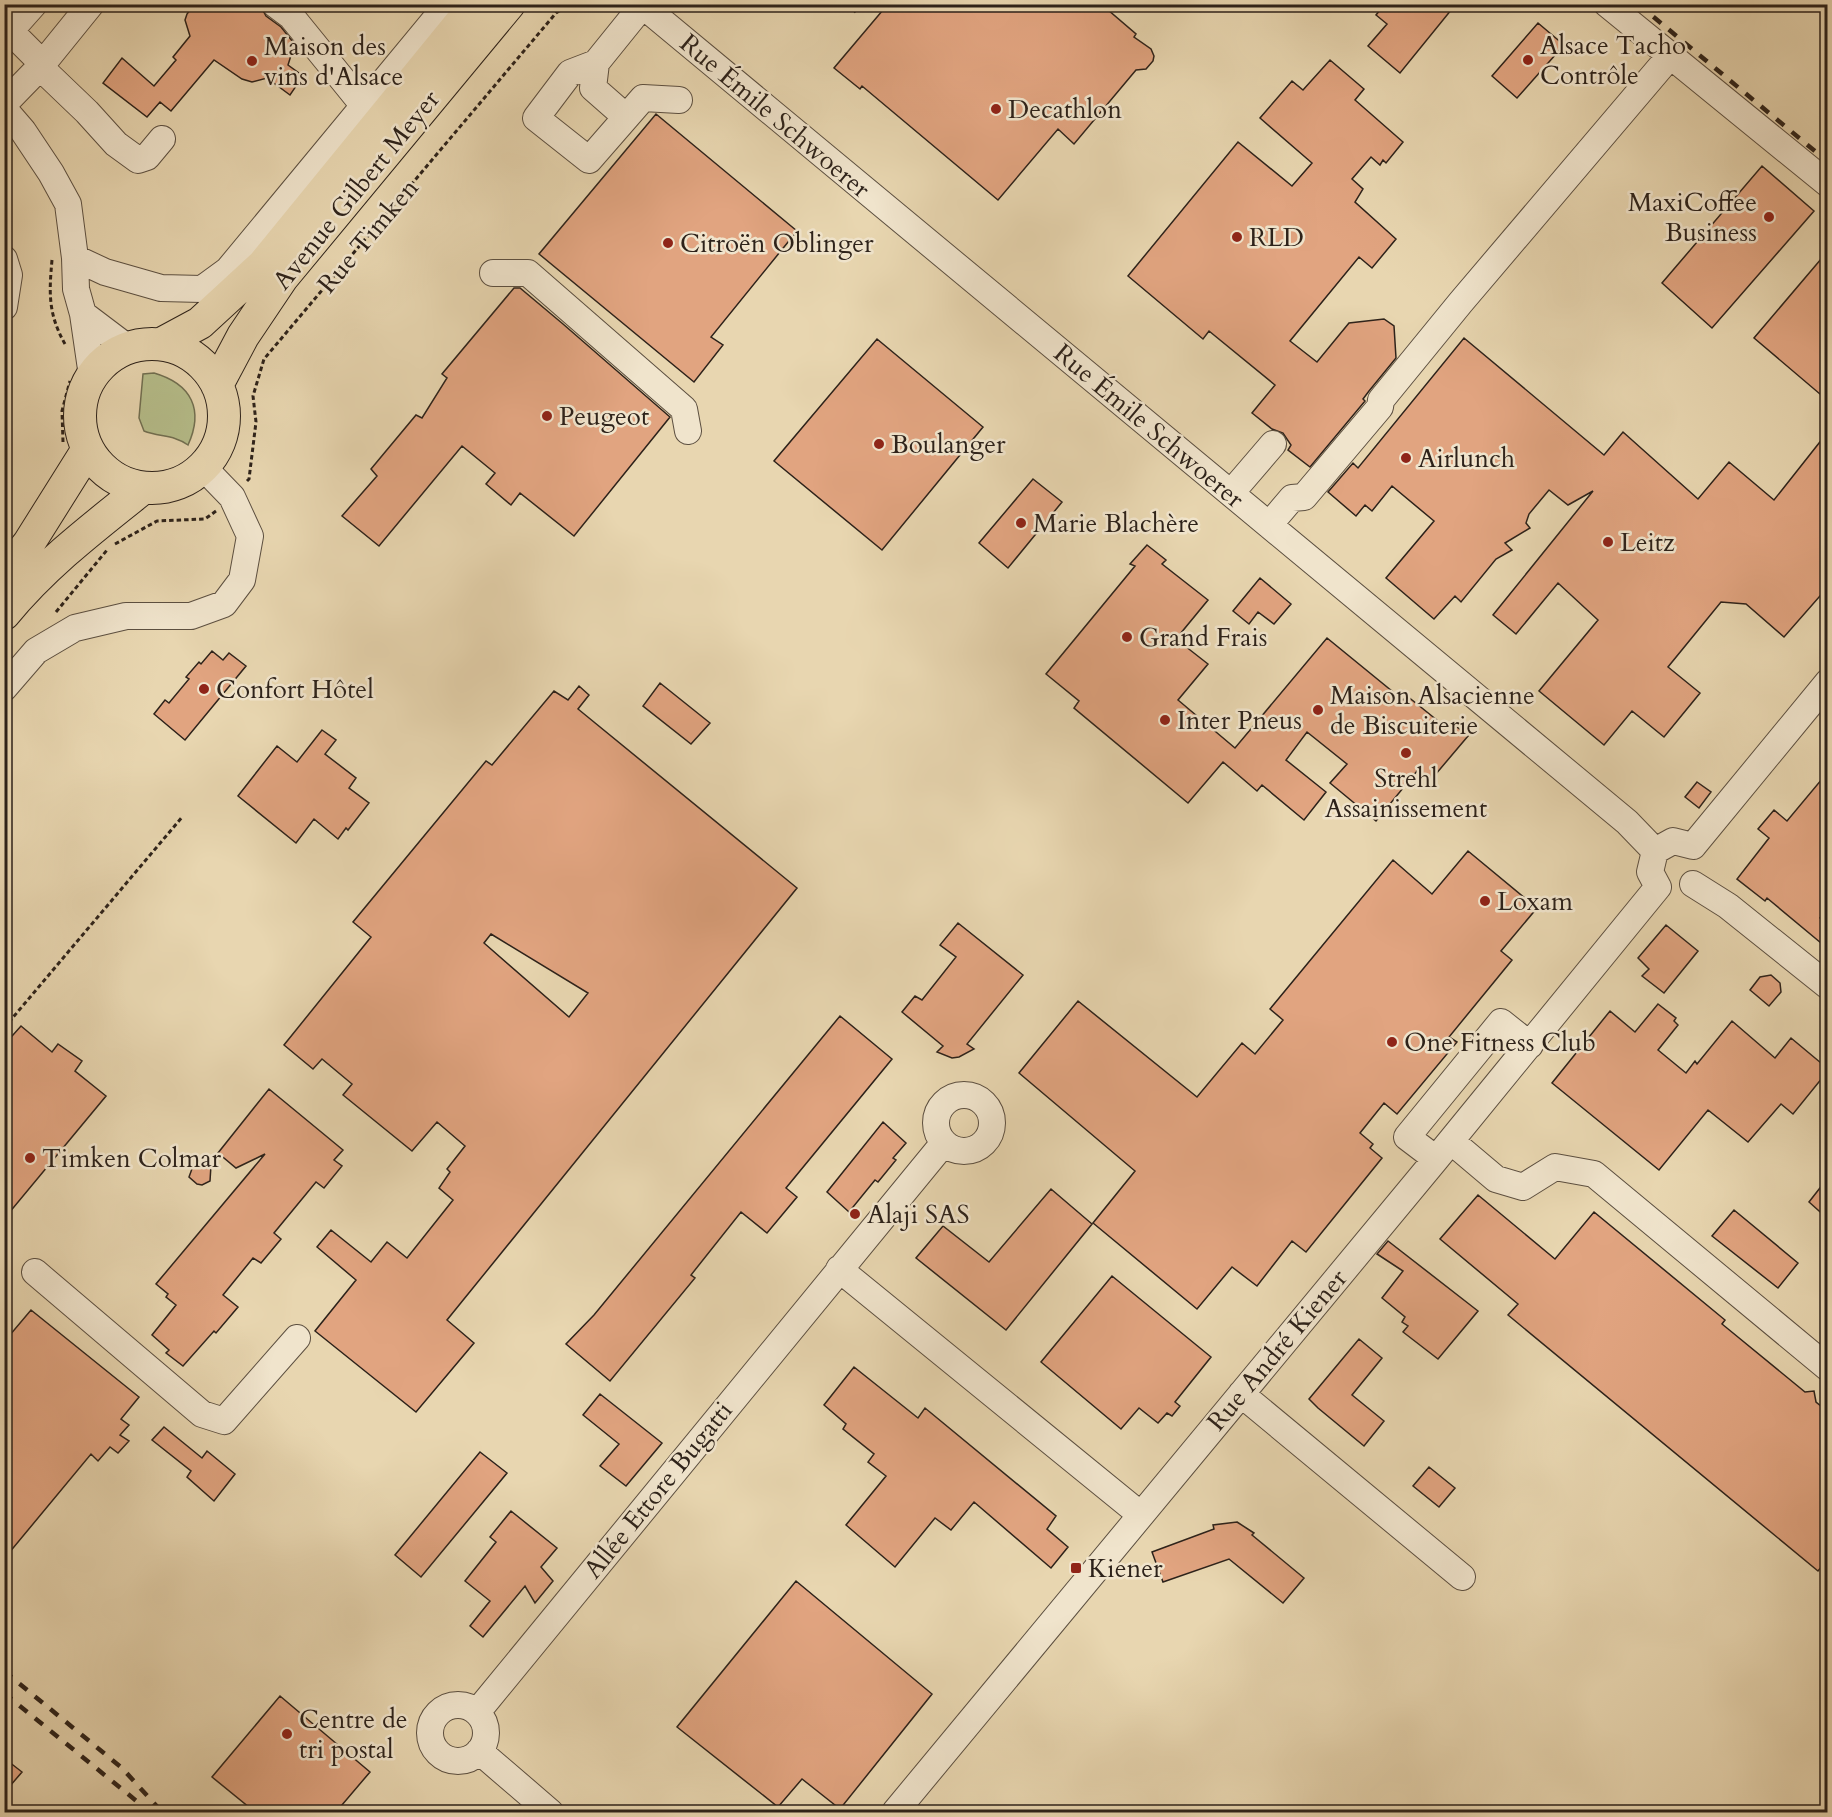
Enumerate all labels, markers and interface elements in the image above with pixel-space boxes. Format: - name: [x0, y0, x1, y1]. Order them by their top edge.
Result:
- street label: Rue Émile Schwoerer: [672, 26, 878, 206]
- place label: Alsace Tacho Contrôle: [1540, 28, 1686, 93]
- place label: Maison des vins d'Alsace: [264, 29, 403, 94]
- marker: Alsace Tacho Contrôle: [1521, 53, 1535, 67]
- marker: Maison des vins d'Alsace: [245, 54, 259, 68]
- street label: Avenue Gilbert Meyer: [265, 82, 448, 297]
- place label: Decathlon: [1008, 92, 1122, 127]
- marker: Decathlon: [989, 102, 1003, 116]
- street label: Rue Timken: [310, 171, 427, 301]
- place label: MaxiCoffee Business: [1628, 185, 1757, 250]
- marker: MaxiCoffee Business: [1762, 210, 1776, 224]
- place label: RLD: [1249, 220, 1304, 255]
- place label: Citroën Oblinger: [680, 226, 874, 261]
- marker: RLD: [1230, 230, 1244, 244]
- marker: Citroën Oblinger: [661, 236, 675, 250]
- street label: Rue Émile Schwoerer: [1046, 336, 1252, 516]
- place label: Peugeot: [559, 399, 649, 434]
- marker: Peugeot: [540, 409, 554, 423]
- place label: Boulanger: [891, 427, 1006, 462]
- marker: Boulanger: [872, 437, 886, 451]
- place label: Airlunch: [1418, 441, 1515, 476]
- marker: Airlunch: [1399, 451, 1413, 465]
- place label: Marie Blachère: [1033, 506, 1199, 541]
- marker: Marie Blachère: [1014, 516, 1028, 530]
- place label: Leitz: [1620, 525, 1675, 560]
- marker: Leitz: [1601, 535, 1615, 549]
- place label: Grand Frais: [1139, 620, 1267, 655]
- marker: Grand Frais: [1120, 630, 1134, 644]
- place label: Confort Hôtel: [216, 672, 374, 707]
- place label: Maison Alsacienne de Biscuiterie: [1330, 678, 1535, 743]
- marker: Confort Hôtel: [197, 682, 211, 696]
- place label: Inter Pneus: [1177, 703, 1302, 738]
- marker: Maison Alsacienne de Biscuiterie: [1311, 703, 1325, 717]
- marker: Inter Pneus: [1158, 713, 1172, 727]
- marker: Strehl Assainissement: [1399, 746, 1413, 760]
- place label: Strehl Assainissement: [1325, 761, 1487, 826]
- place label: Loxam: [1497, 884, 1573, 919]
- marker: Loxam: [1478, 894, 1492, 908]
- place label: One Fitness Club: [1404, 1025, 1596, 1060]
- marker: One Fitness Club: [1385, 1035, 1399, 1049]
- place label: Timken Colmar: [42, 1141, 222, 1176]
- marker: Timken Colmar: [23, 1151, 37, 1165]
- place label: Alaji SAS: [867, 1197, 970, 1232]
- marker: Alaji SAS: [848, 1207, 862, 1221]
- street label: Rue André Kiener: [1199, 1261, 1355, 1438]
- street label: Allée Ettore Bugatti: [576, 1394, 740, 1586]
- place label: Kiener: [1088, 1551, 1163, 1586]
- marker: Kiener: [1069, 1561, 1083, 1575]
- place label: Centre de tri postal: [299, 1702, 408, 1767]
- marker: Centre de tri postal: [280, 1727, 294, 1741]

